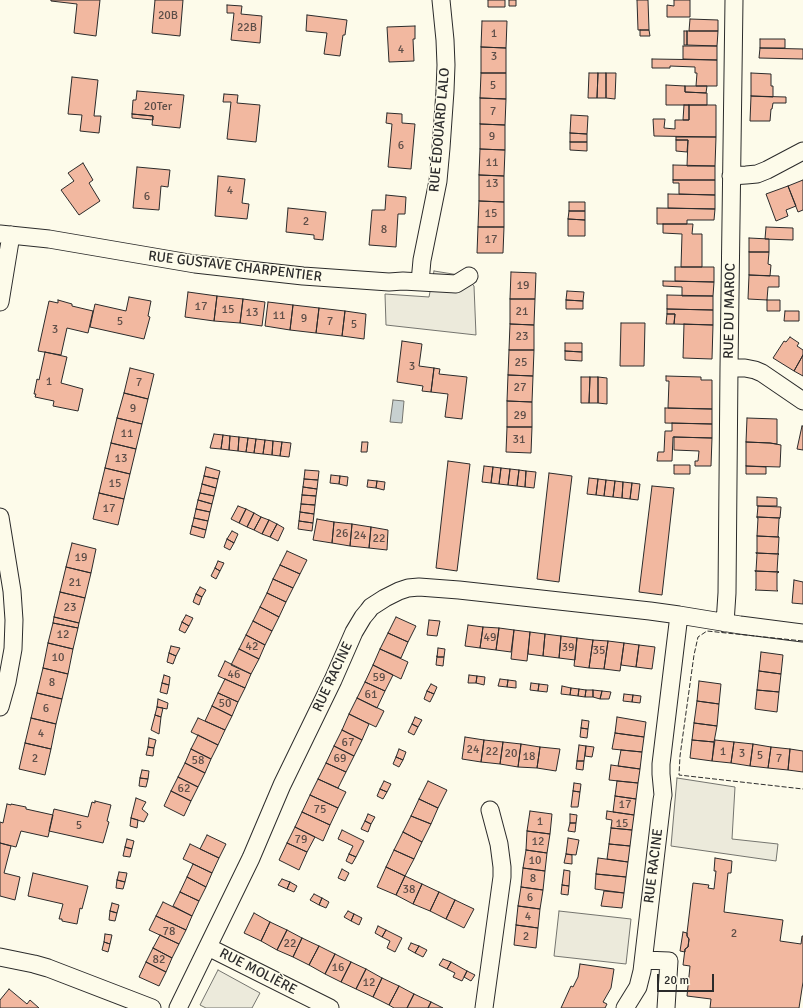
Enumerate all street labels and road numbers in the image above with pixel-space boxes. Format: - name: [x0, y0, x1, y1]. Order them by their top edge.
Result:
- street label: RUE ÉDOUARD LALO: [426, 67, 454, 193]
- street label: RUE GUSTAVE CHARPENTIER: [147, 248, 323, 286]
- street label: RUE DU MAROC: [721, 263, 739, 359]
- street label: RUE RACINE: [309, 639, 357, 715]
- street label: RUE RACINE: [641, 828, 667, 904]
- street label: RUE MOLIÈRE: [216, 945, 300, 999]

